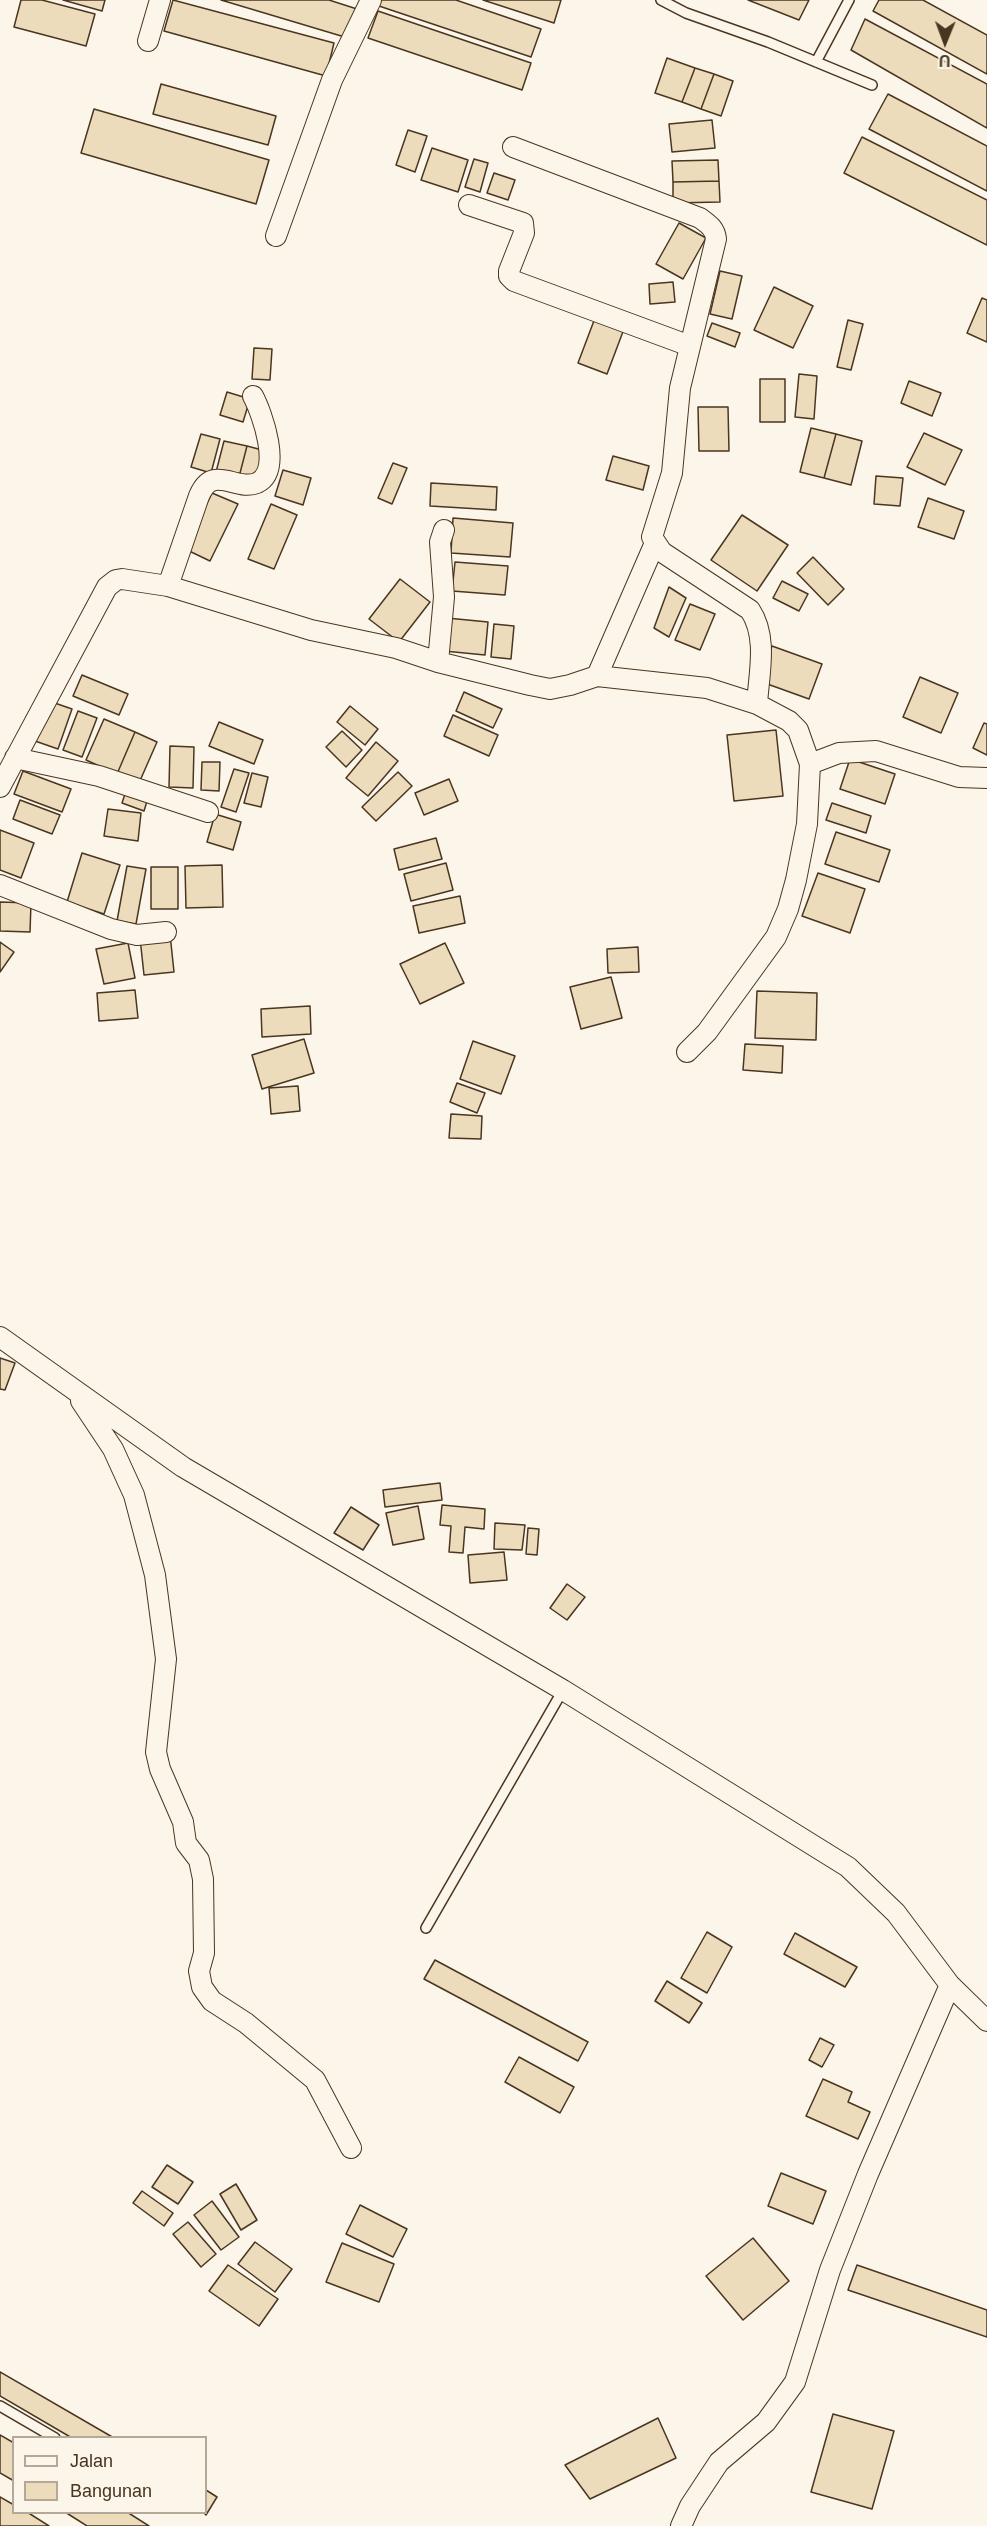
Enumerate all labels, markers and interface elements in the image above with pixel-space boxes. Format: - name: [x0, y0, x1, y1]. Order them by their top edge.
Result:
- north arrow: [915, 12, 975, 72]
- text: U: [939, 52, 951, 69]
- legend: [12, 2436, 207, 2514]
- text: Jalan: [70, 2451, 113, 2471]
- text: Bangunan: [70, 2481, 152, 2501]

